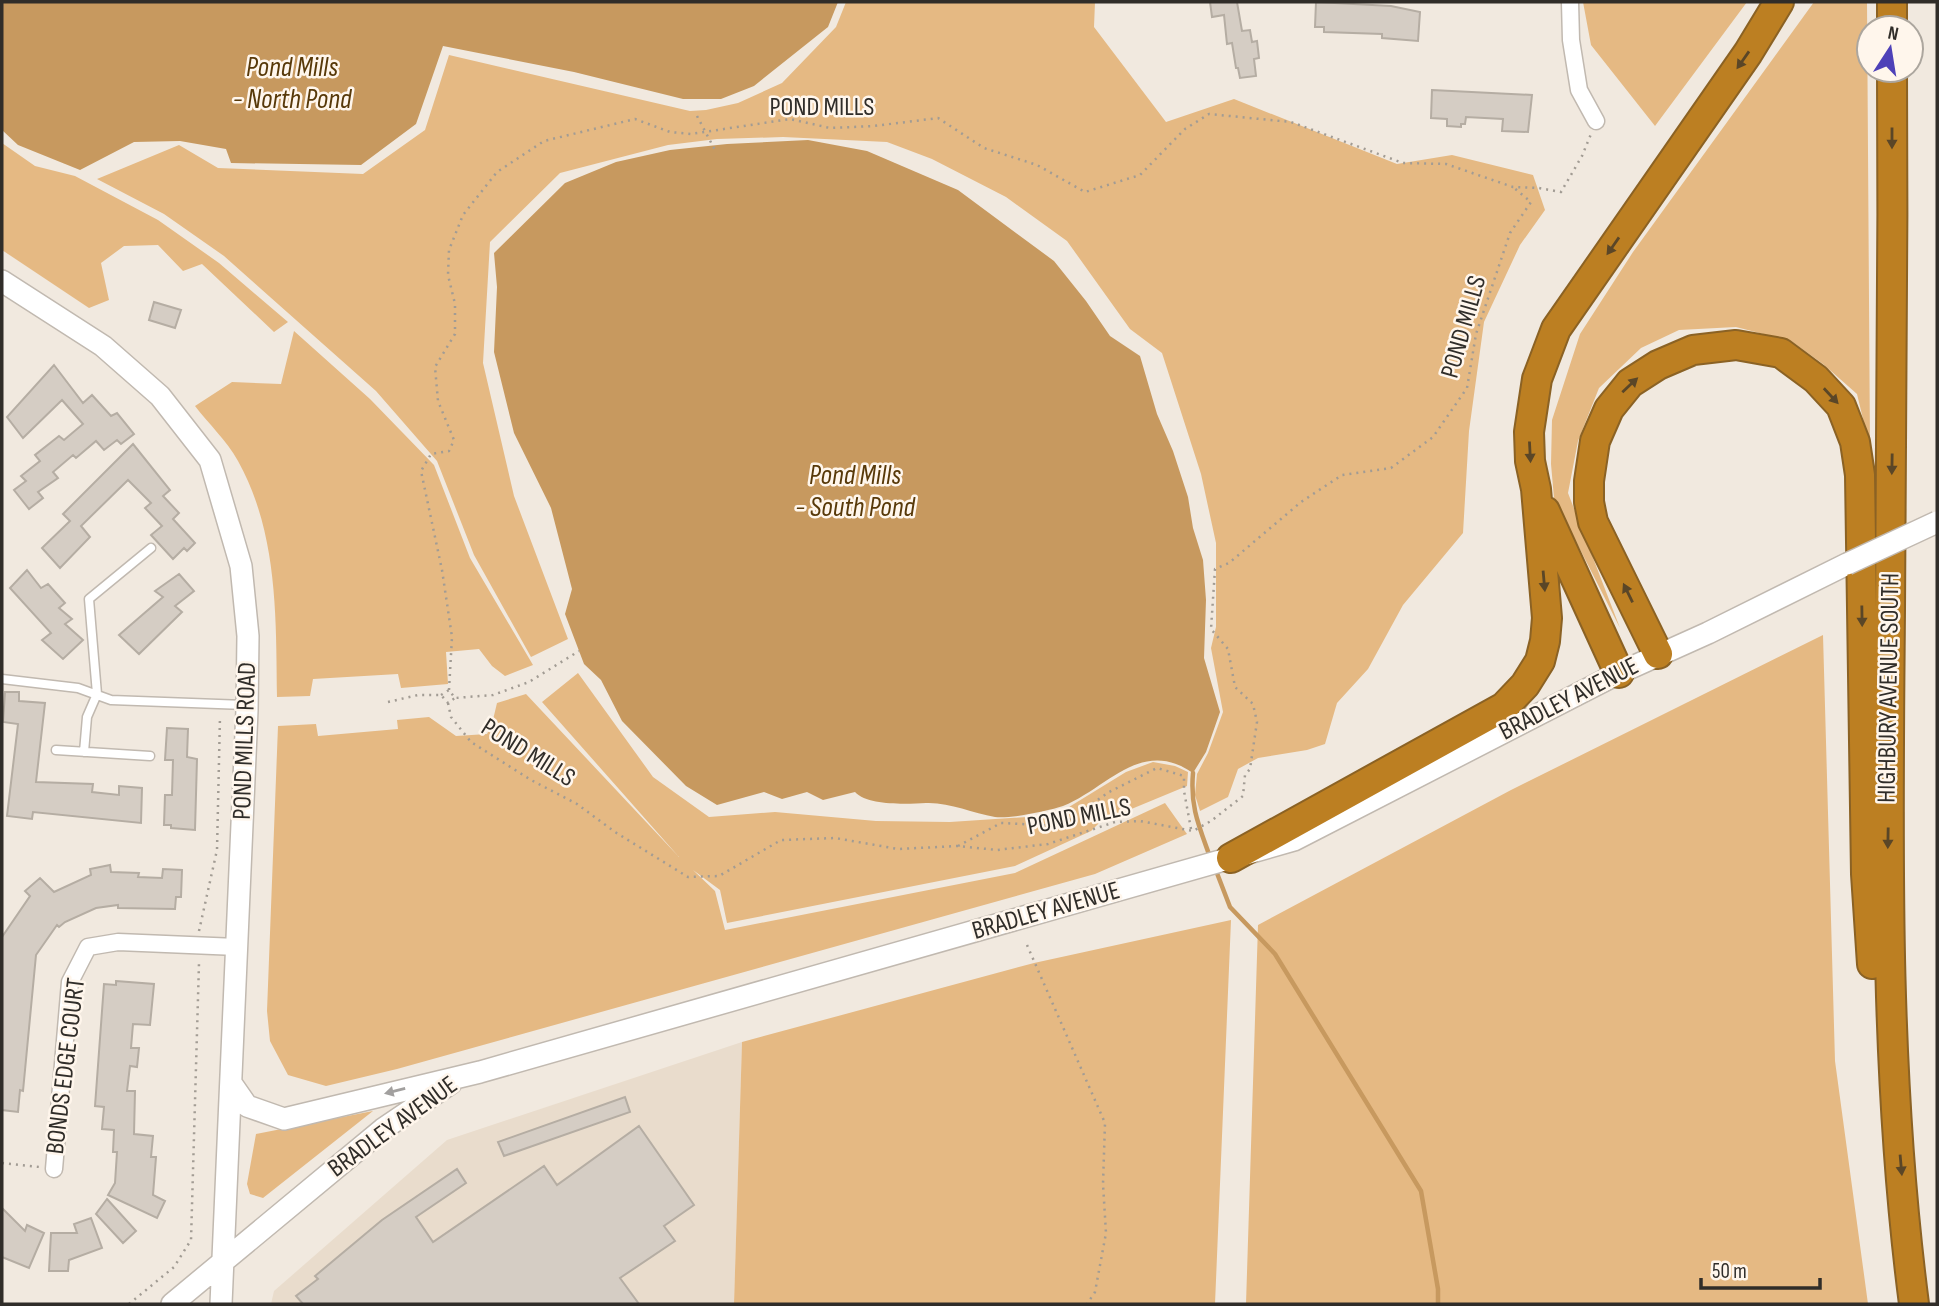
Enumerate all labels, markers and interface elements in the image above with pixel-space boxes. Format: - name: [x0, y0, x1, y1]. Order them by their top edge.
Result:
- north arrow: [1855, 14, 1925, 84]
- text: N: [1886, 22, 1901, 46]
- water label: Pond Mills - North Pond: [233, 51, 353, 116]
- one-way arrow: [1736, 51, 1750, 69]
- street label: POND MILLS: [770, 92, 874, 123]
- one-way arrow: [1886, 127, 1898, 149]
- one-way arrow: [1606, 237, 1620, 255]
- street label: POND MILLS: [1435, 272, 1493, 382]
- one-way arrow: [1621, 378, 1638, 394]
- one-way arrow: [1822, 387, 1838, 404]
- one-way arrow: [1525, 441, 1536, 463]
- one-way arrow: [1886, 453, 1898, 475]
- water label: Pond Mills - South Pond: [795, 459, 916, 524]
- one-way arrow: [1539, 570, 1550, 592]
- street label: HIGHBURY AVENUE SOUTH: [1871, 573, 1907, 803]
- one-way arrow: [1622, 583, 1633, 603]
- one-way arrow: [1857, 605, 1868, 627]
- street label: BRADLEY AVENUE: [1494, 651, 1644, 747]
- street label: POND MILLS ROAD: [227, 662, 263, 820]
- street label: POND MILLS: [475, 712, 581, 794]
- street label: POND MILLS: [1025, 792, 1133, 842]
- one-way arrow: [1882, 827, 1894, 849]
- street label: BRADLEY AVENUE: [969, 875, 1123, 947]
- street label: BONDS EDGE COURT: [40, 976, 92, 1156]
- street label: BRADLEY AVENUE: [322, 1070, 464, 1184]
- one-way arrow: [384, 1086, 406, 1097]
- one-way arrow: [1896, 1155, 1907, 1177]
- scale bar: [1701, 1246, 1820, 1290]
- text: 50 m: [1712, 1259, 1747, 1284]

